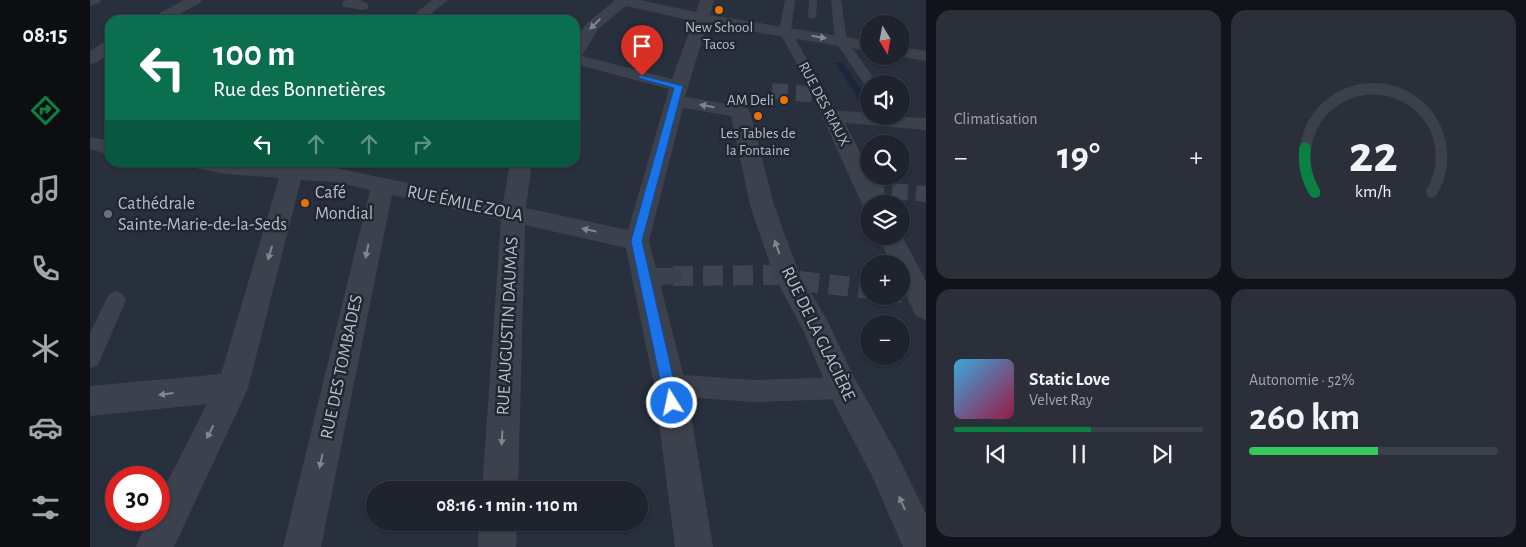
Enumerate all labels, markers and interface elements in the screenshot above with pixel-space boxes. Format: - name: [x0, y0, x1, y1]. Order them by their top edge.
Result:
- marker: New School Tacos: [713, 4, 725, 16]
- north arrow: [860, 15, 910, 65]
- map controls: [860, 15, 910, 365]
- one-way arrow: [590, 18, 602, 30]
- place label: New School Tacos: [685, 20, 753, 52]
- text: 08:15: [23, 24, 67, 46]
- pin: [621, 25, 663, 76]
- icon: arrive: [628, 32, 656, 60]
- one-way arrow: [811, 34, 827, 42]
- icon: left: [130, 35, 195, 100]
- text: 100 m: [213, 37, 296, 72]
- street label: RUE DES RIAUX: [796, 60, 852, 149]
- button: sound: [860, 75, 910, 125]
- text: Rue des Bonnetières: [213, 78, 386, 100]
- icon: directions: [28, 93, 63, 128]
- place label: AM Deli: [727, 93, 774, 108]
- marker: AM Deli: [778, 94, 790, 106]
- one-way arrow: [699, 102, 715, 110]
- marker: Les Tables de la Fontaine: [752, 110, 764, 122]
- text: Climatisation: [954, 111, 1038, 127]
- place label: Les Tables de la Fontaine: [720, 126, 796, 158]
- text: 22: [1349, 129, 1398, 181]
- icon: left: [249, 130, 277, 158]
- icon: ahead: [302, 130, 330, 158]
- icon: ahead: [355, 130, 383, 158]
- icon: right: [408, 130, 436, 158]
- button: search: [860, 135, 910, 185]
- text: 19°: [1057, 138, 1100, 176]
- text: −: [954, 144, 967, 172]
- text: +: [1190, 144, 1203, 172]
- icon: music: [28, 172, 63, 207]
- street label: RUE ÉMILE ZOLA: [405, 180, 526, 225]
- text: km/h: [1355, 183, 1392, 201]
- place label: Café Mondial: [315, 184, 373, 223]
- place label: Cathédrale Sainte-Marie-de-la-Seds: [118, 195, 287, 234]
- button: layers: [860, 195, 910, 245]
- marker: Café Mondial: [299, 197, 311, 209]
- marker: Cathédrale Sainte-Marie-de-la-Seds: [102, 208, 114, 220]
- one-way arrow: [581, 226, 597, 234]
- street label: RUE AUGUSTIN DAUMAS: [494, 236, 522, 416]
- one-way arrow: [773, 239, 781, 254]
- one-way arrow: [363, 244, 371, 260]
- one-way arrow: [266, 246, 274, 261]
- icon: phone: [28, 251, 63, 286]
- button: +: [860, 255, 910, 305]
- street label: RUE DE LA GLACIÈRE: [778, 263, 861, 404]
- street label: RUE DES TOMBADES: [318, 293, 366, 441]
- button: −: [860, 315, 910, 365]
- icon: climate: [28, 331, 63, 366]
- text: Static Love: [1029, 370, 1110, 389]
- text: Autonomie · 52%: [1249, 372, 1355, 388]
- position arrow: [645, 376, 697, 428]
- one-way arrow: [157, 390, 173, 398]
- text: Velvet Ray: [1029, 392, 1093, 408]
- text: 260 km: [1249, 399, 1360, 437]
- icon: car: [28, 410, 63, 445]
- one-way arrow: [206, 425, 214, 439]
- one-way arrow: [498, 430, 506, 446]
- icon: previous: [982, 440, 1010, 468]
- icon: pause: [1065, 440, 1093, 468]
- icon: next: [1148, 440, 1176, 468]
- one-way arrow: [317, 454, 325, 469]
- speed limit sign: 30: [105, 466, 170, 531]
- icon: filters: [28, 490, 63, 525]
- one-way arrow: [897, 495, 906, 510]
- text: 08:16 · 1 min · 110 m: [436, 496, 578, 515]

